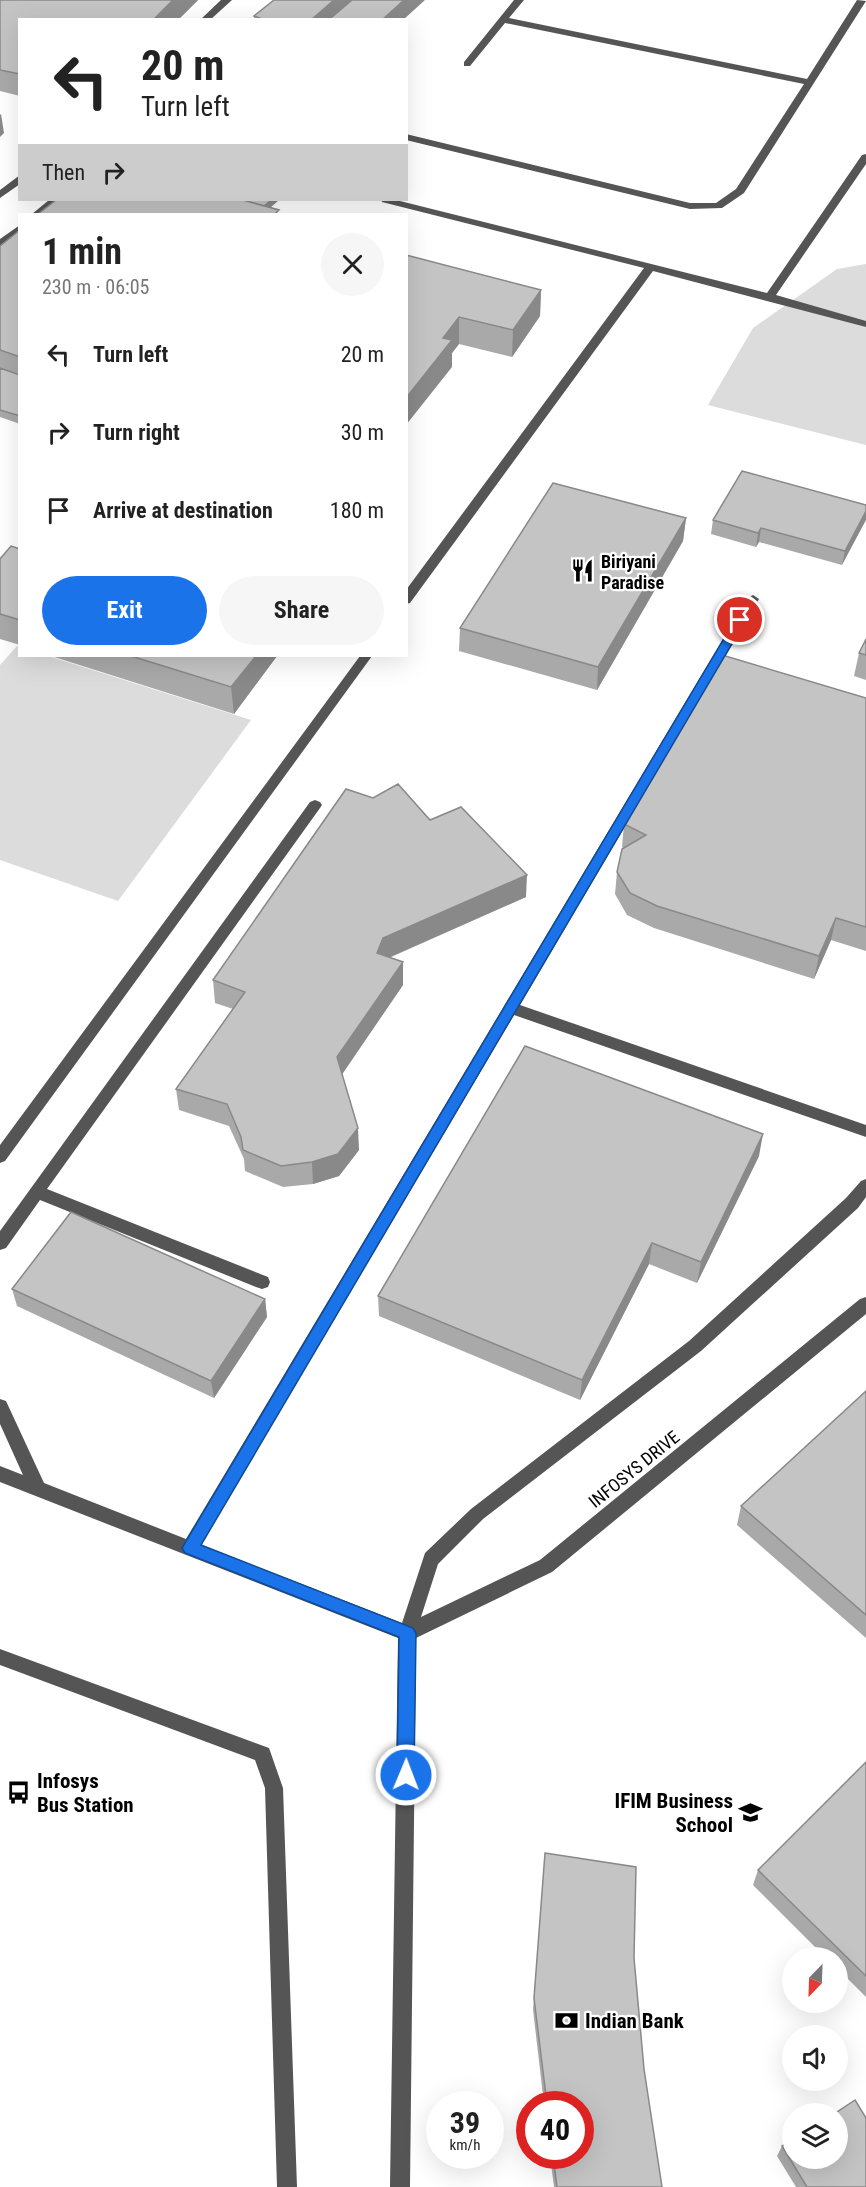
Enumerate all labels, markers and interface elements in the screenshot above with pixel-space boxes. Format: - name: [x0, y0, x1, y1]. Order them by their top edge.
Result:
- text: 20 m: [141, 41, 224, 90]
- icon: left: [42, 42, 120, 120]
- text: Turn left: [141, 91, 230, 123]
- icon: right: [97, 156, 130, 189]
- text: Then: [42, 160, 85, 185]
- text: 1 min: [42, 231, 122, 273]
- button: close: [321, 233, 384, 296]
- text: 230 m · 06:05: [42, 275, 149, 299]
- icon: left: [42, 338, 75, 371]
- text: Turn left: [93, 342, 168, 367]
- text: 20 m: [341, 342, 384, 367]
- icon: right: [42, 416, 75, 449]
- text: Turn right: [93, 420, 180, 445]
- text: 30 m: [341, 420, 384, 445]
- icon: arrive: [42, 494, 75, 527]
- text: Arrive at destination: [93, 498, 273, 523]
- text: 180 m: [330, 498, 384, 523]
- place label: Biriyani Paradise: [601, 551, 664, 593]
- restaurant icon: Biriyani Paradise: [570, 558, 596, 584]
- button: Exit: [42, 576, 207, 645]
- button: Share: [219, 576, 384, 645]
- pin: [714, 594, 765, 645]
- icon: arrive: [723, 603, 756, 636]
- street label: INFOSYS DRIVE: [584, 1426, 684, 1512]
- position arrow: [374, 1743, 438, 1807]
- place label: Infosys Bus Station: [37, 1769, 134, 1817]
- bus stop icon: Infosys Bus Station: [6, 1780, 32, 1806]
- place label: IFIM Business School: [615, 1789, 733, 1837]
- school or university icon: IFIM Business School: [738, 1800, 764, 1826]
- north arrow: [782, 1947, 848, 2013]
- map controls: [782, 1947, 848, 2169]
- bank icon: Indian Bank: [554, 2008, 580, 2034]
- place label: Indian Bank: [585, 2009, 685, 2033]
- button: sound: [782, 2025, 848, 2091]
- speed limit sign: 40: [516, 2091, 594, 2169]
- button: layers: [782, 2103, 848, 2169]
- text: 39: [450, 2105, 480, 2140]
- text: km/h: [450, 2136, 480, 2154]

